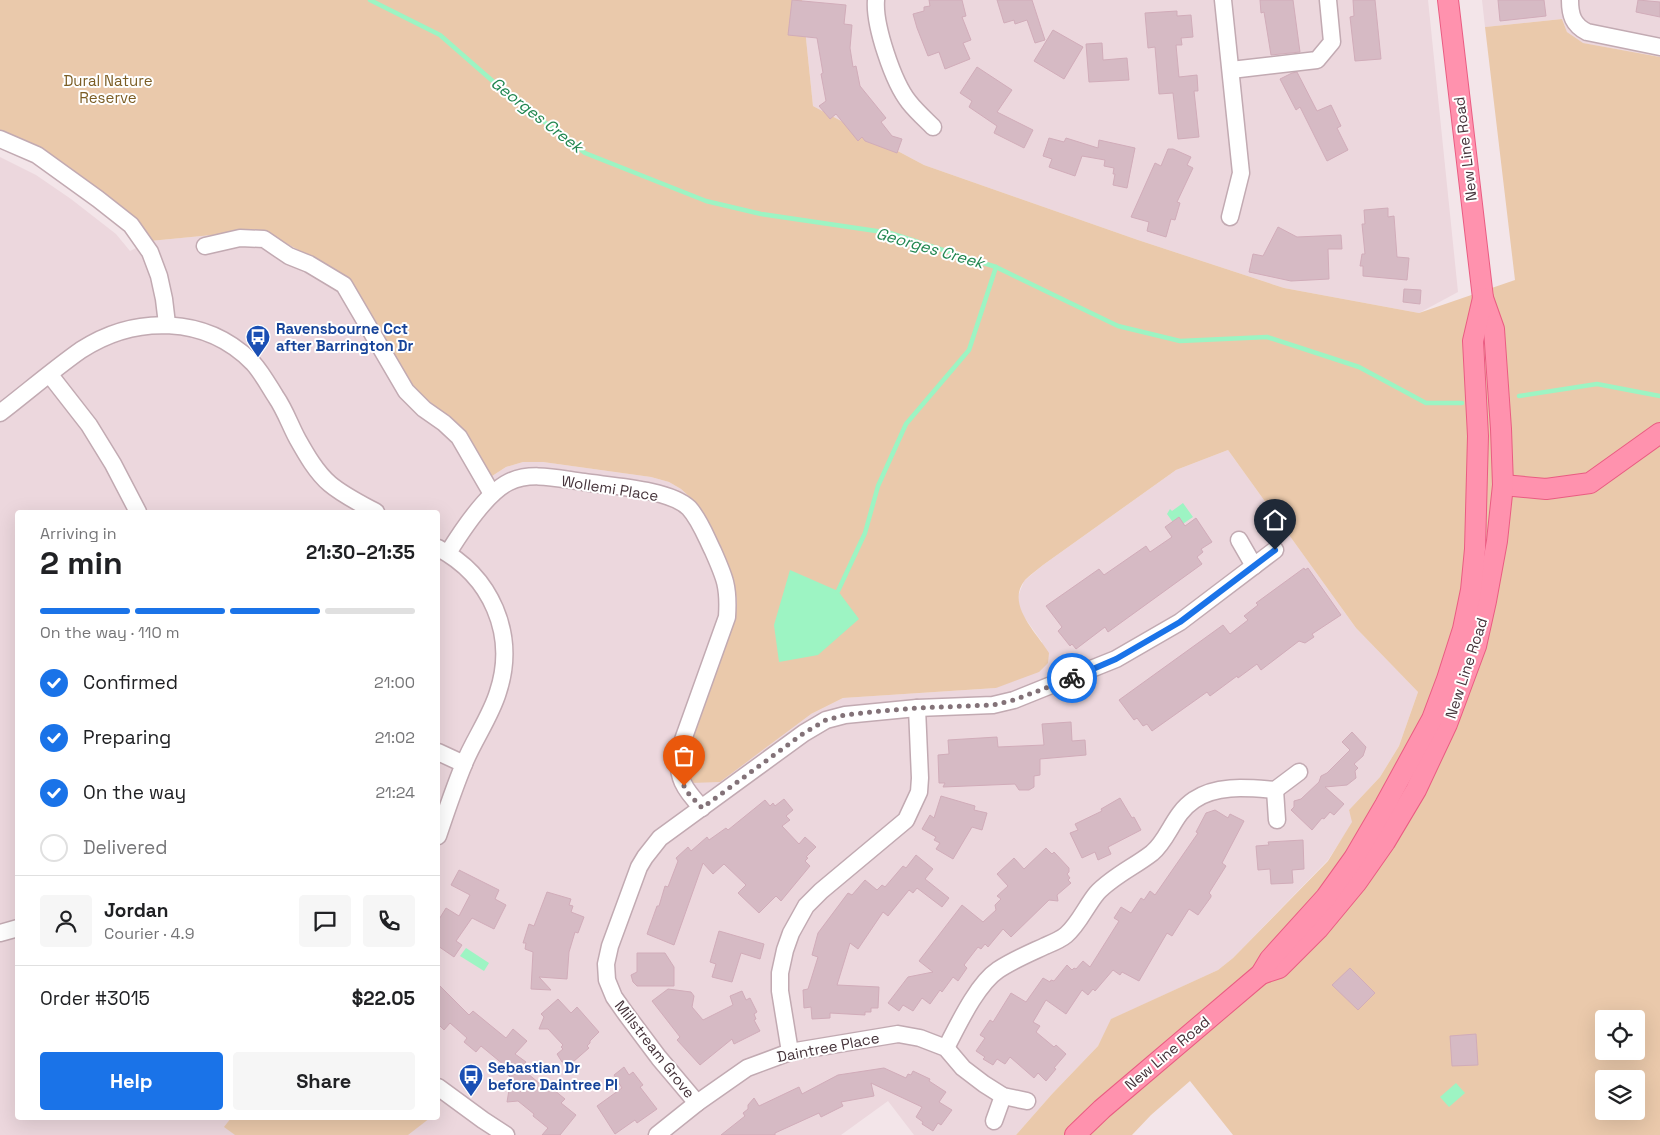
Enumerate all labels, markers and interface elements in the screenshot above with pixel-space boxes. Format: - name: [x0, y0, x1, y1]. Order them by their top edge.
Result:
- park label: Dural Nature Reserve: [63, 71, 153, 107]
- water label: Georges Creek: [487, 72, 589, 159]
- street label: New Line Road: [1449, 96, 1481, 202]
- water label: Georges Creek: [874, 223, 989, 274]
- place label: Ravensbourne Cct after Barrington Dr: [276, 319, 414, 355]
- bus stop icon: Ravensbourne Cct after Barrington Dr: [245, 324, 271, 358]
- street label: Wollemi Place: [560, 471, 660, 505]
- pin: [1254, 499, 1296, 550]
- icon: home: [1261, 506, 1289, 534]
- text: Arriving in: [40, 523, 117, 544]
- text: 21:30–21:35: [306, 540, 415, 565]
- text: 2 min: [40, 543, 123, 583]
- street label: New Line Road: [1441, 615, 1491, 721]
- text: On the way · 110 m: [40, 622, 180, 643]
- courier: [1047, 653, 1097, 703]
- icon: bike: [1058, 664, 1086, 692]
- icon: check: [40, 669, 68, 697]
- text: Confirmed: [83, 670, 178, 695]
- text: 21:00: [374, 672, 415, 693]
- icon: check: [40, 724, 68, 752]
- text: Preparing: [83, 725, 171, 750]
- text: 21:02: [375, 727, 415, 748]
- pin: [663, 735, 705, 786]
- icon: bag: [670, 742, 698, 770]
- icon: check: [40, 779, 68, 807]
- text: On the way: [83, 780, 186, 805]
- text: 21:24: [375, 782, 415, 803]
- text: Delivered: [83, 835, 168, 860]
- button: person: [40, 895, 92, 947]
- button: chat: [299, 895, 351, 947]
- button: phone: [363, 895, 415, 947]
- text: Jordan: [104, 898, 169, 923]
- text: Courier · 4.9: [104, 923, 194, 944]
- text: Order #3015: [40, 986, 150, 1011]
- text: $22.05: [352, 986, 415, 1011]
- street label: Millstream Grove: [611, 996, 699, 1102]
- map controls: [1595, 1010, 1645, 1120]
- button: locate: [1595, 1010, 1645, 1060]
- street label: New Line Road: [1121, 1012, 1213, 1094]
- street label: Daintree Place: [775, 1028, 881, 1066]
- button: Help: [40, 1052, 223, 1110]
- button: Share: [233, 1052, 415, 1110]
- place label: Sebastian Dr before Daintree Pl: [488, 1058, 618, 1094]
- bus stop icon: Sebastian Dr before Daintree Pl: [458, 1063, 484, 1097]
- button: layers: [1595, 1070, 1645, 1120]

